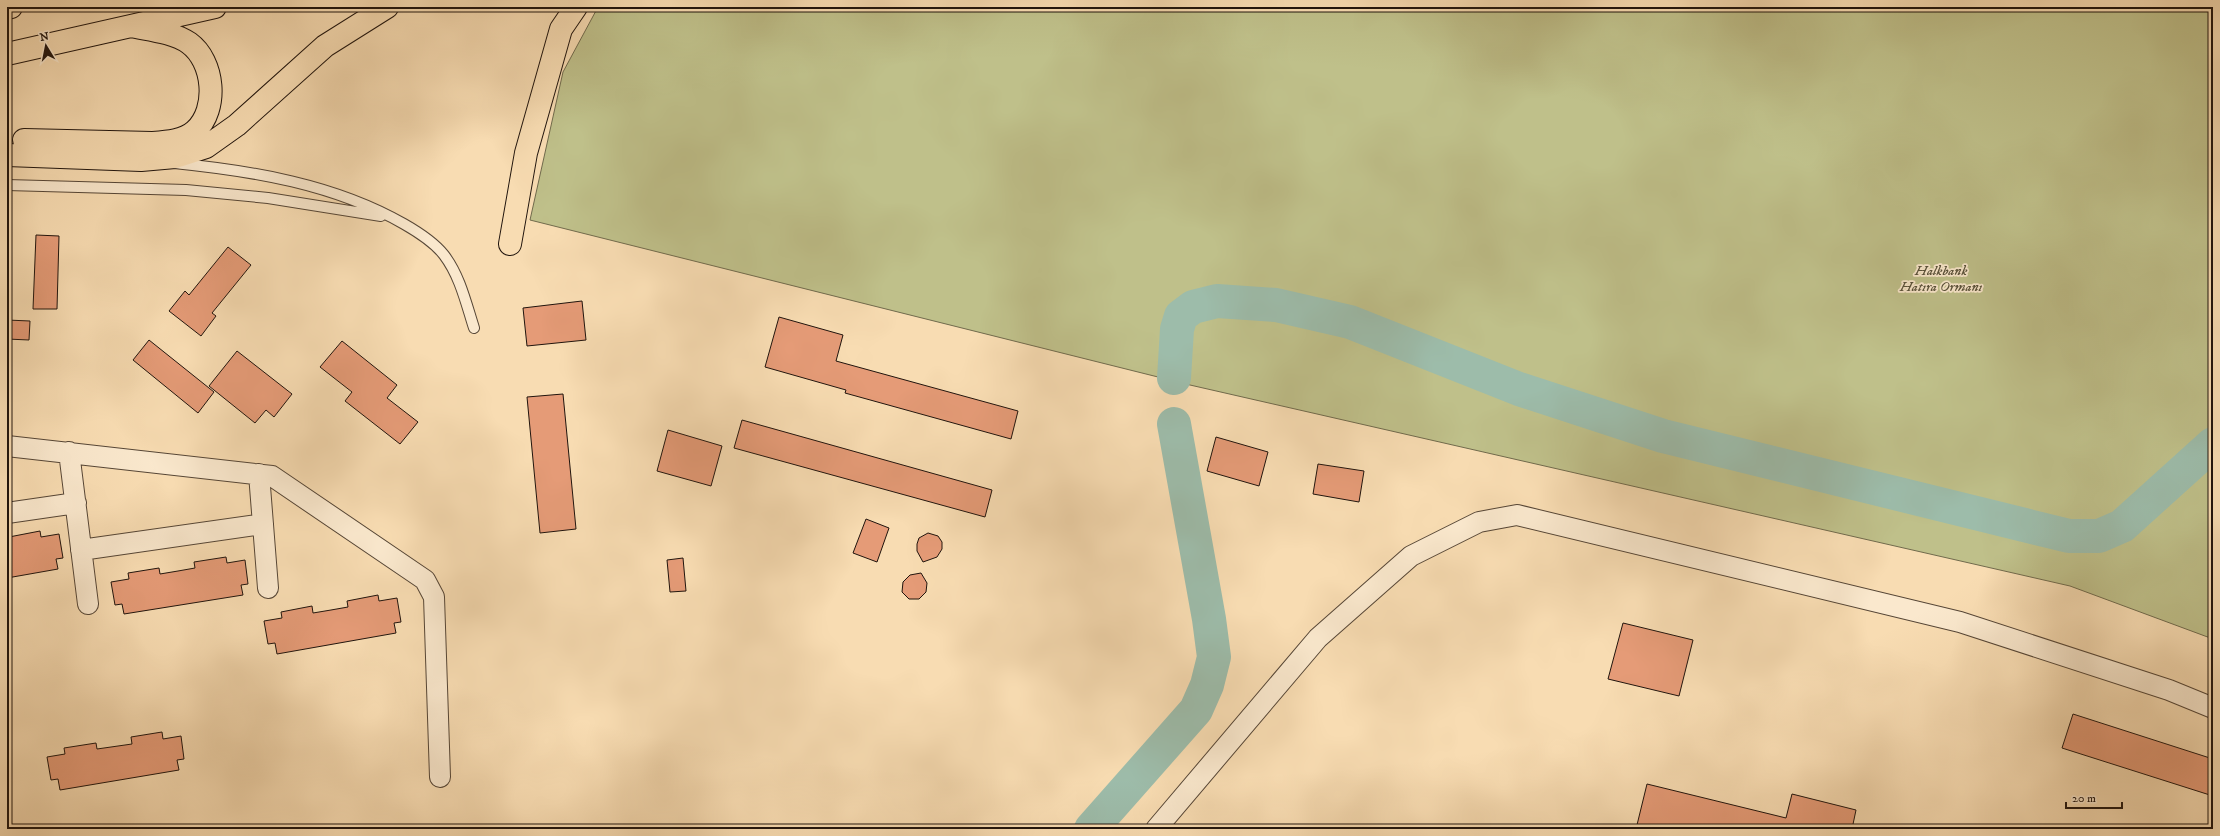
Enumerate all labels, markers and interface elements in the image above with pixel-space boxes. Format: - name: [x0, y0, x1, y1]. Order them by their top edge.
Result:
- north arrow: [26, 26, 66, 66]
- text: N: [39, 29, 50, 45]
- park label: Halkbank Hatıra Ormanı: [1899, 262, 1983, 296]
- scale bar: [2066, 784, 2122, 810]
- text: 20 m: [2072, 791, 2096, 806]

